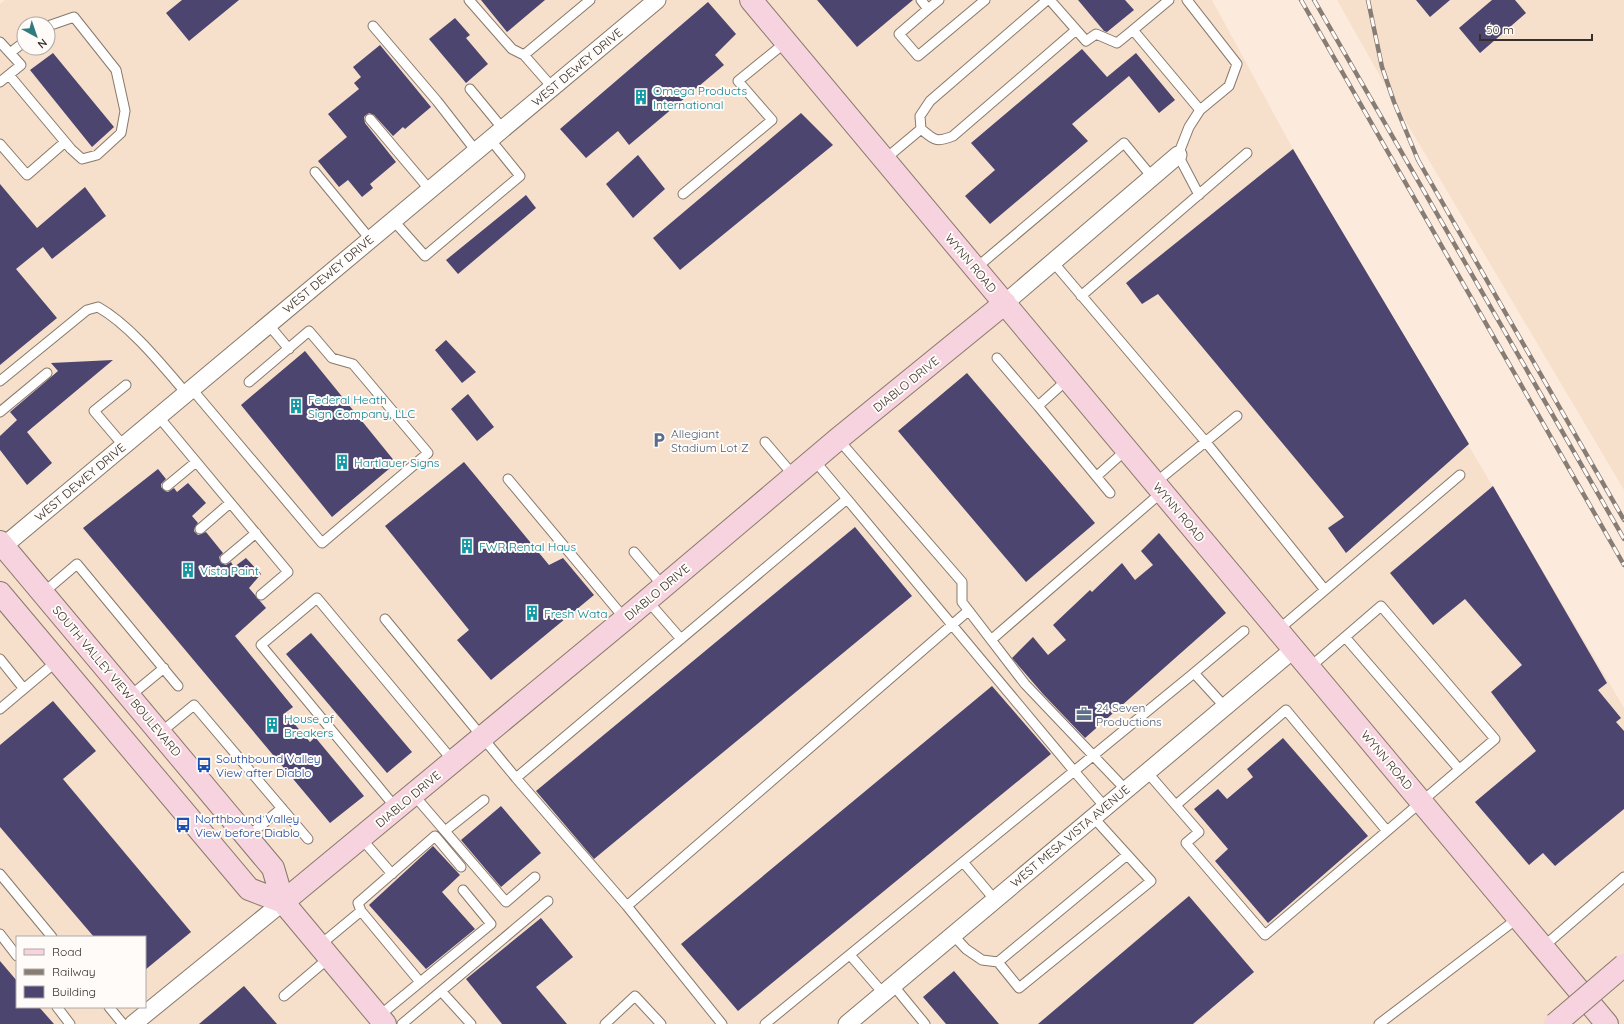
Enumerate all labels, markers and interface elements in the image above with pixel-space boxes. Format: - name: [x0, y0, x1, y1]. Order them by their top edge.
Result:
- north arrow: [16, 16, 56, 56]
- scale bar: [1480, 16, 1592, 42]
- text: 50 m: [1486, 22, 1514, 37]
- street label: WEST DEWEY DRIVE: [529, 25, 626, 109]
- text: N: [35, 36, 50, 52]
- place label: Omega Products International: [653, 83, 747, 112]
- building icon: Omega Products International: [632, 88, 650, 106]
- street label: WYNN ROAD: [942, 230, 1000, 296]
- street label: WEST DEWEY DRIVE: [280, 232, 377, 316]
- street label: DIABLO DRIVE: [870, 353, 942, 415]
- place label: Federal Heath Sign Company, LLC: [308, 392, 416, 421]
- building icon: Federal Heath Sign Company, LLC: [287, 397, 305, 415]
- place label: Allegiant Stadium Lot Z: [671, 426, 749, 455]
- parking icon: Allegiant Stadium Lot Z: [650, 431, 668, 449]
- street label: WEST DEWEY DRIVE: [32, 440, 129, 524]
- building icon: Hartlauer Signs: [333, 453, 351, 471]
- place label: Hartlauer Signs: [354, 455, 440, 470]
- street label: WYNN ROAD: [1150, 479, 1208, 545]
- building icon: FWR Rental Haus: [458, 537, 476, 555]
- place label: FWR Rental Haus: [479, 539, 576, 554]
- street label: DIABLO DRIVE: [621, 560, 693, 624]
- building icon: Vista Paint: [179, 561, 197, 579]
- place label: Vista Paint: [200, 563, 259, 578]
- street label: SOUTH VALLEY VIEW BOULEVARD: [50, 603, 185, 760]
- building icon: Fresh Wata: [523, 604, 541, 622]
- place label: Fresh Wata: [544, 606, 608, 621]
- place label: 24 Seven Productions: [1096, 700, 1162, 729]
- office icon: 24 Seven Productions: [1075, 705, 1093, 723]
- place label: House of Breakers: [284, 711, 335, 740]
- building icon: House of Breakers: [263, 716, 281, 734]
- street label: WYNN ROAD: [1358, 727, 1416, 793]
- place label: Southbound Valley View after Diablo: [216, 751, 321, 780]
- bus stop icon: Southbound Valley View after Diablo: [195, 756, 213, 774]
- street label: DIABLO DRIVE: [372, 767, 444, 831]
- street label: WEST MESA VISTA AVENUE: [1007, 782, 1133, 890]
- place label: Northbound Valley View before Diablo: [195, 811, 300, 840]
- bus stop icon: Northbound Valley View before Diablo: [174, 816, 192, 834]
- legend: [16, 936, 146, 1008]
- text: Road: [52, 944, 82, 959]
- text: Railway: [52, 964, 96, 979]
- text: Building: [52, 984, 96, 999]

